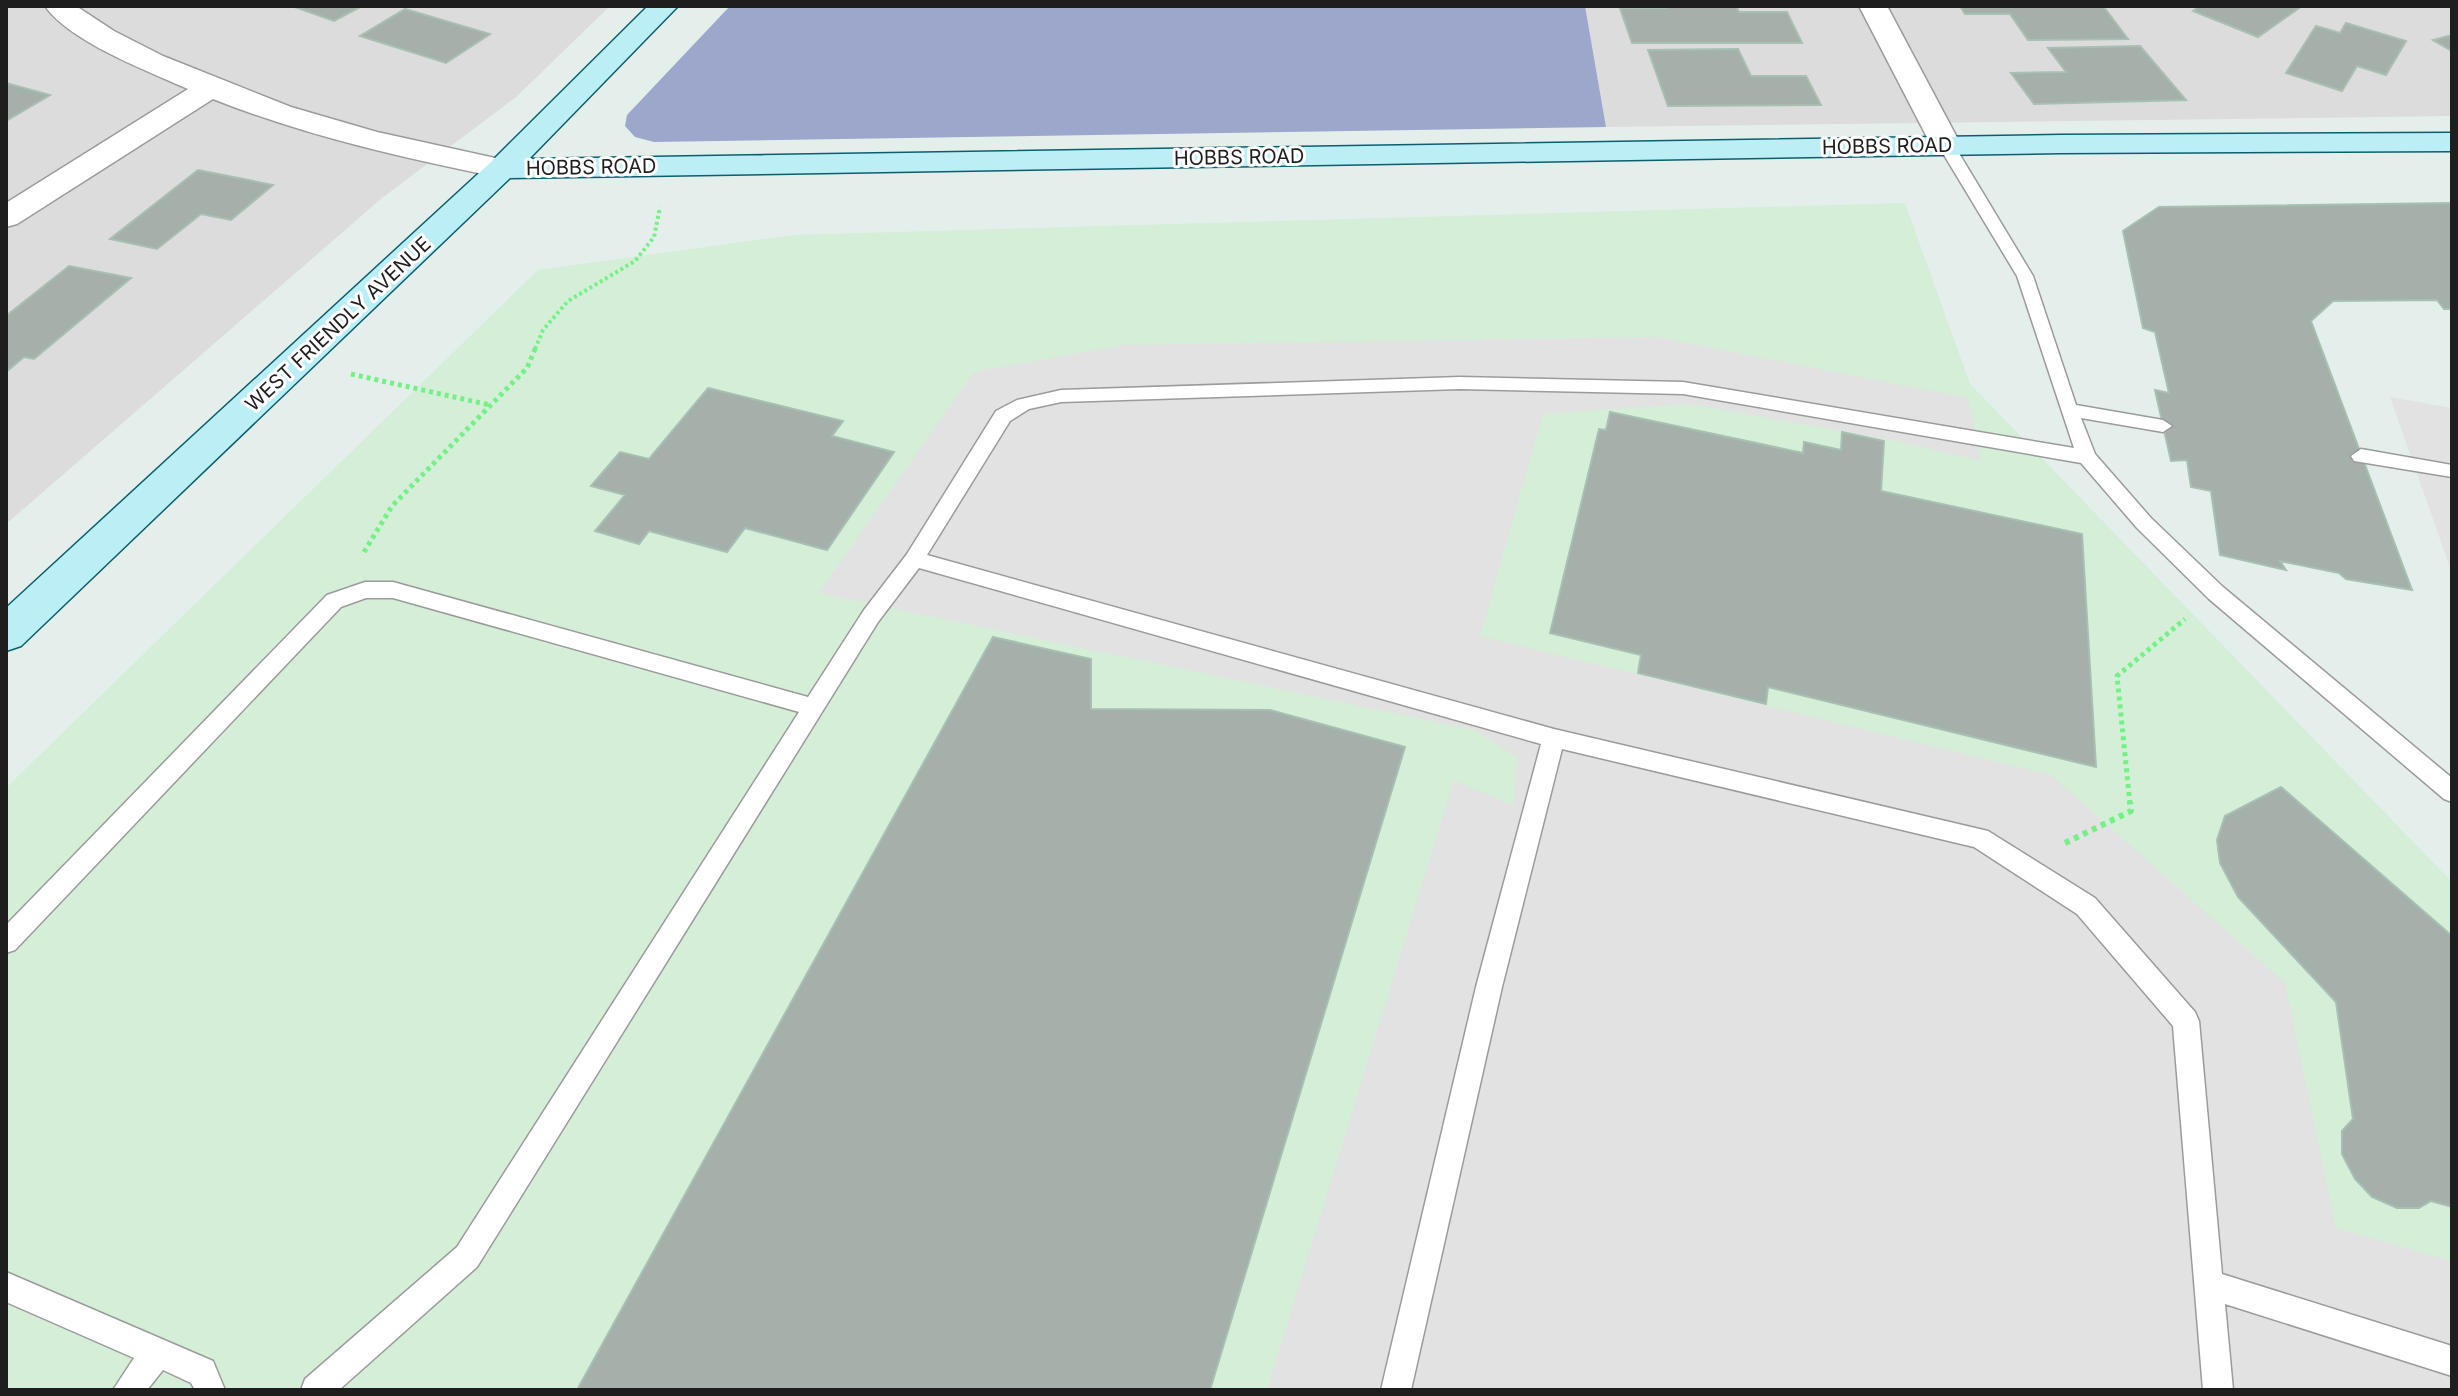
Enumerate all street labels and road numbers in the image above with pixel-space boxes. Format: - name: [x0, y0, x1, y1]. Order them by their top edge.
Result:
- street label: HOBBS ROAD: [1822, 133, 1952, 159]
- street label: HOBBS ROAD: [1174, 144, 1304, 170]
- street label: HOBBS ROAD: [526, 154, 656, 180]
- street label: WEST FRIENDLY AVENUE: [240, 232, 436, 416]

